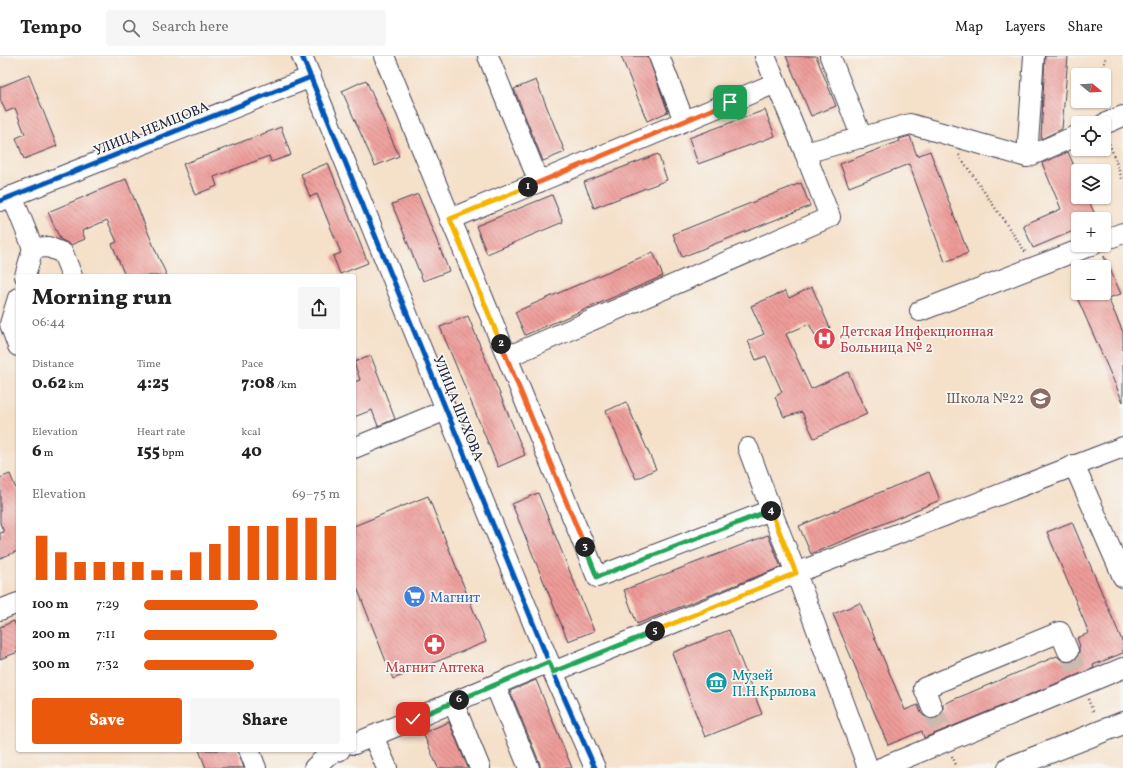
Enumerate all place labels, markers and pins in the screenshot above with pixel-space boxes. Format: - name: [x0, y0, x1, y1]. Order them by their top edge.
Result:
- pin: [713, 85, 747, 119]
- pin: 1: [518, 177, 538, 197]
- place label: Детская Инфекционная Больница № 2: [840, 323, 993, 358]
- hospital icon: Детская Инфекционная Больница № 2: [811, 326, 837, 352]
- pin: 2: [491, 334, 511, 354]
- school or university icon: Школа №22: [1027, 385, 1053, 411]
- place label: Школа №22: [946, 390, 1024, 409]
- pin: 4: [761, 501, 781, 521]
- pin: 3: [575, 537, 595, 557]
- supermarket icon: Магнит: [401, 584, 427, 610]
- place label: Магнит: [430, 589, 480, 608]
- pin: 5: [645, 621, 665, 641]
- pharmacy icon: Магнит Аптека: [422, 632, 448, 658]
- place label: Магнит Аптека: [386, 659, 484, 678]
- place label: Музей П.Н.Крылова: [732, 667, 816, 702]
- museum icon: Музей П.Н.Крылова: [704, 670, 730, 696]
- pin: 6: [449, 690, 469, 710]
- pin: [396, 702, 430, 736]

